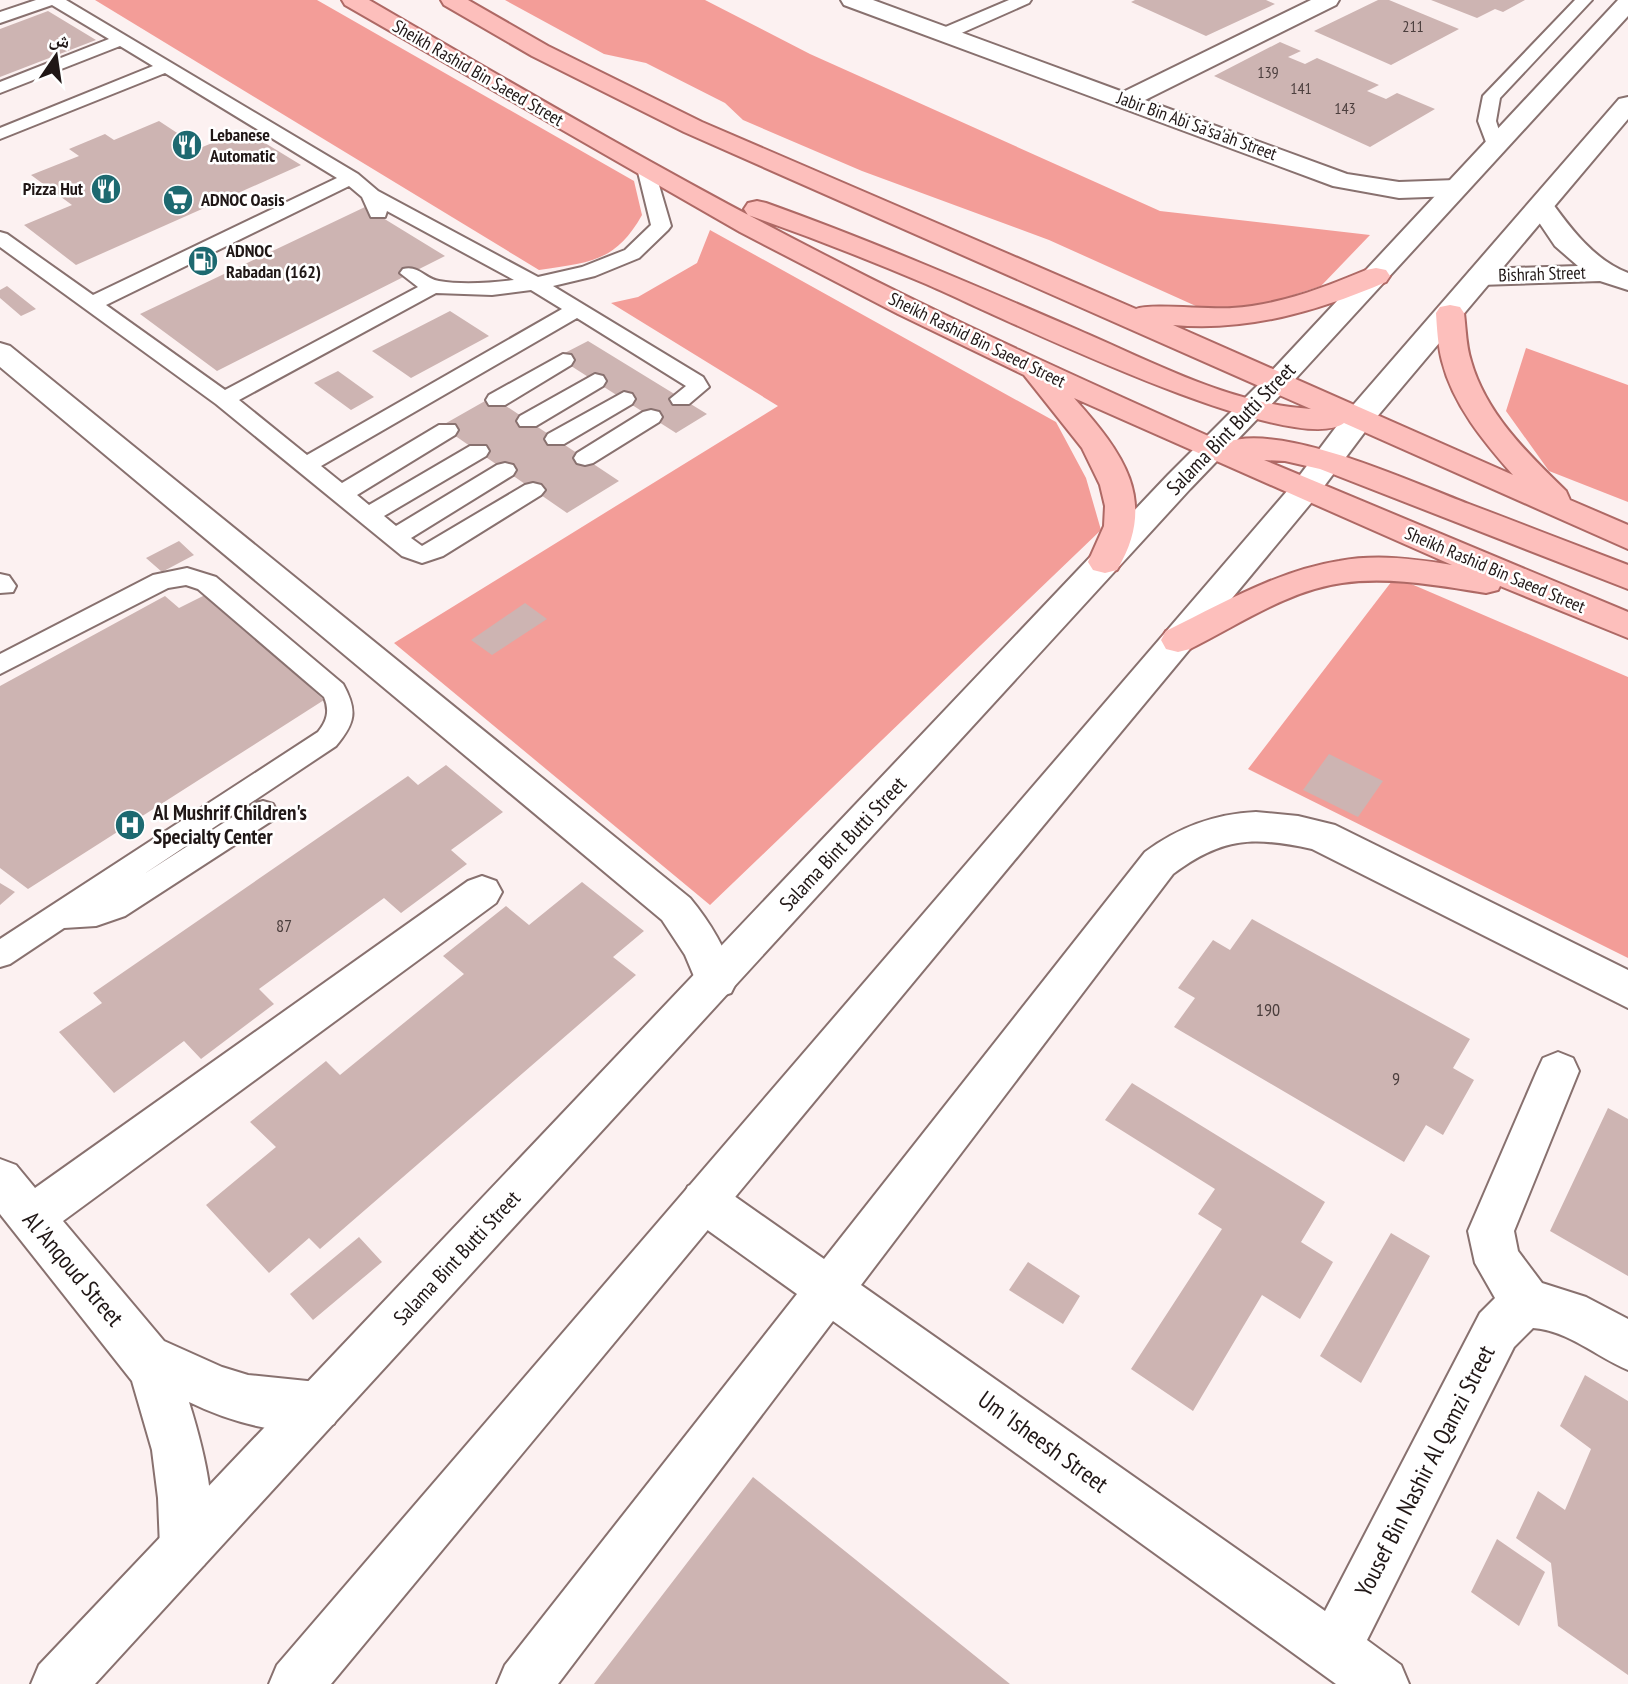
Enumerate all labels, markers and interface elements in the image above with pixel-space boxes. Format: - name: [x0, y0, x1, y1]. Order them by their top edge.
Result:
- street label: Sheikh Rashid Bin Saeed Street: [389, 14, 568, 131]
- house number: 211: [1402, 16, 1424, 36]
- north arrow: [21, 21, 91, 91]
- text: ش: [47, 25, 72, 53]
- house number: 139: [1257, 62, 1279, 82]
- house number: 141: [1290, 78, 1312, 98]
- street label: Jabir Bin Abi Sa'sa'ah Street: [1113, 86, 1280, 165]
- house number: 143: [1334, 98, 1356, 118]
- place label: Lebanese Automatic: [209, 123, 276, 167]
- restaurant icon: Lebanese Automatic: [170, 128, 204, 162]
- restaurant icon: Pizza Hut: [89, 172, 123, 206]
- place label: Pizza Hut: [23, 177, 84, 200]
- supermarket icon: ADNOC Oasis: [161, 183, 195, 217]
- place label: ADNOC Oasis: [200, 188, 284, 211]
- place label: ADNOC Rabadan (162): [225, 239, 321, 283]
- fuel station icon: ADNOC Rabadan (162): [186, 244, 220, 278]
- street label: Bishrah Street: [1498, 260, 1586, 287]
- street label: Sheikh Rashid Bin Saeed Street: [885, 287, 1069, 392]
- street label: Salama Bint Butti Street: [1160, 356, 1301, 501]
- street label: Sheikh Rashid Bin Saeed Street: [1402, 521, 1589, 618]
- street label: Salama Bint Butti Street: [773, 771, 912, 917]
- place label: Al Mushrif Children's Specialty Center: [152, 799, 307, 850]
- hospital icon: Al Mushrif Children's Specialty Center: [113, 808, 147, 842]
- house number: 87: [276, 914, 292, 937]
- house number: 190: [1256, 998, 1280, 1021]
- house number: 9: [1392, 1067, 1400, 1090]
- street label: Salama Bint Butti Street: [387, 1185, 526, 1331]
- street label: Al 'Anqoud Street: [16, 1205, 131, 1333]
- street label: Yousef Bin Nashir Al Qamzi Street: [1348, 1340, 1502, 1602]
- street label: Um 'Isheesh Street: [972, 1384, 1115, 1499]

